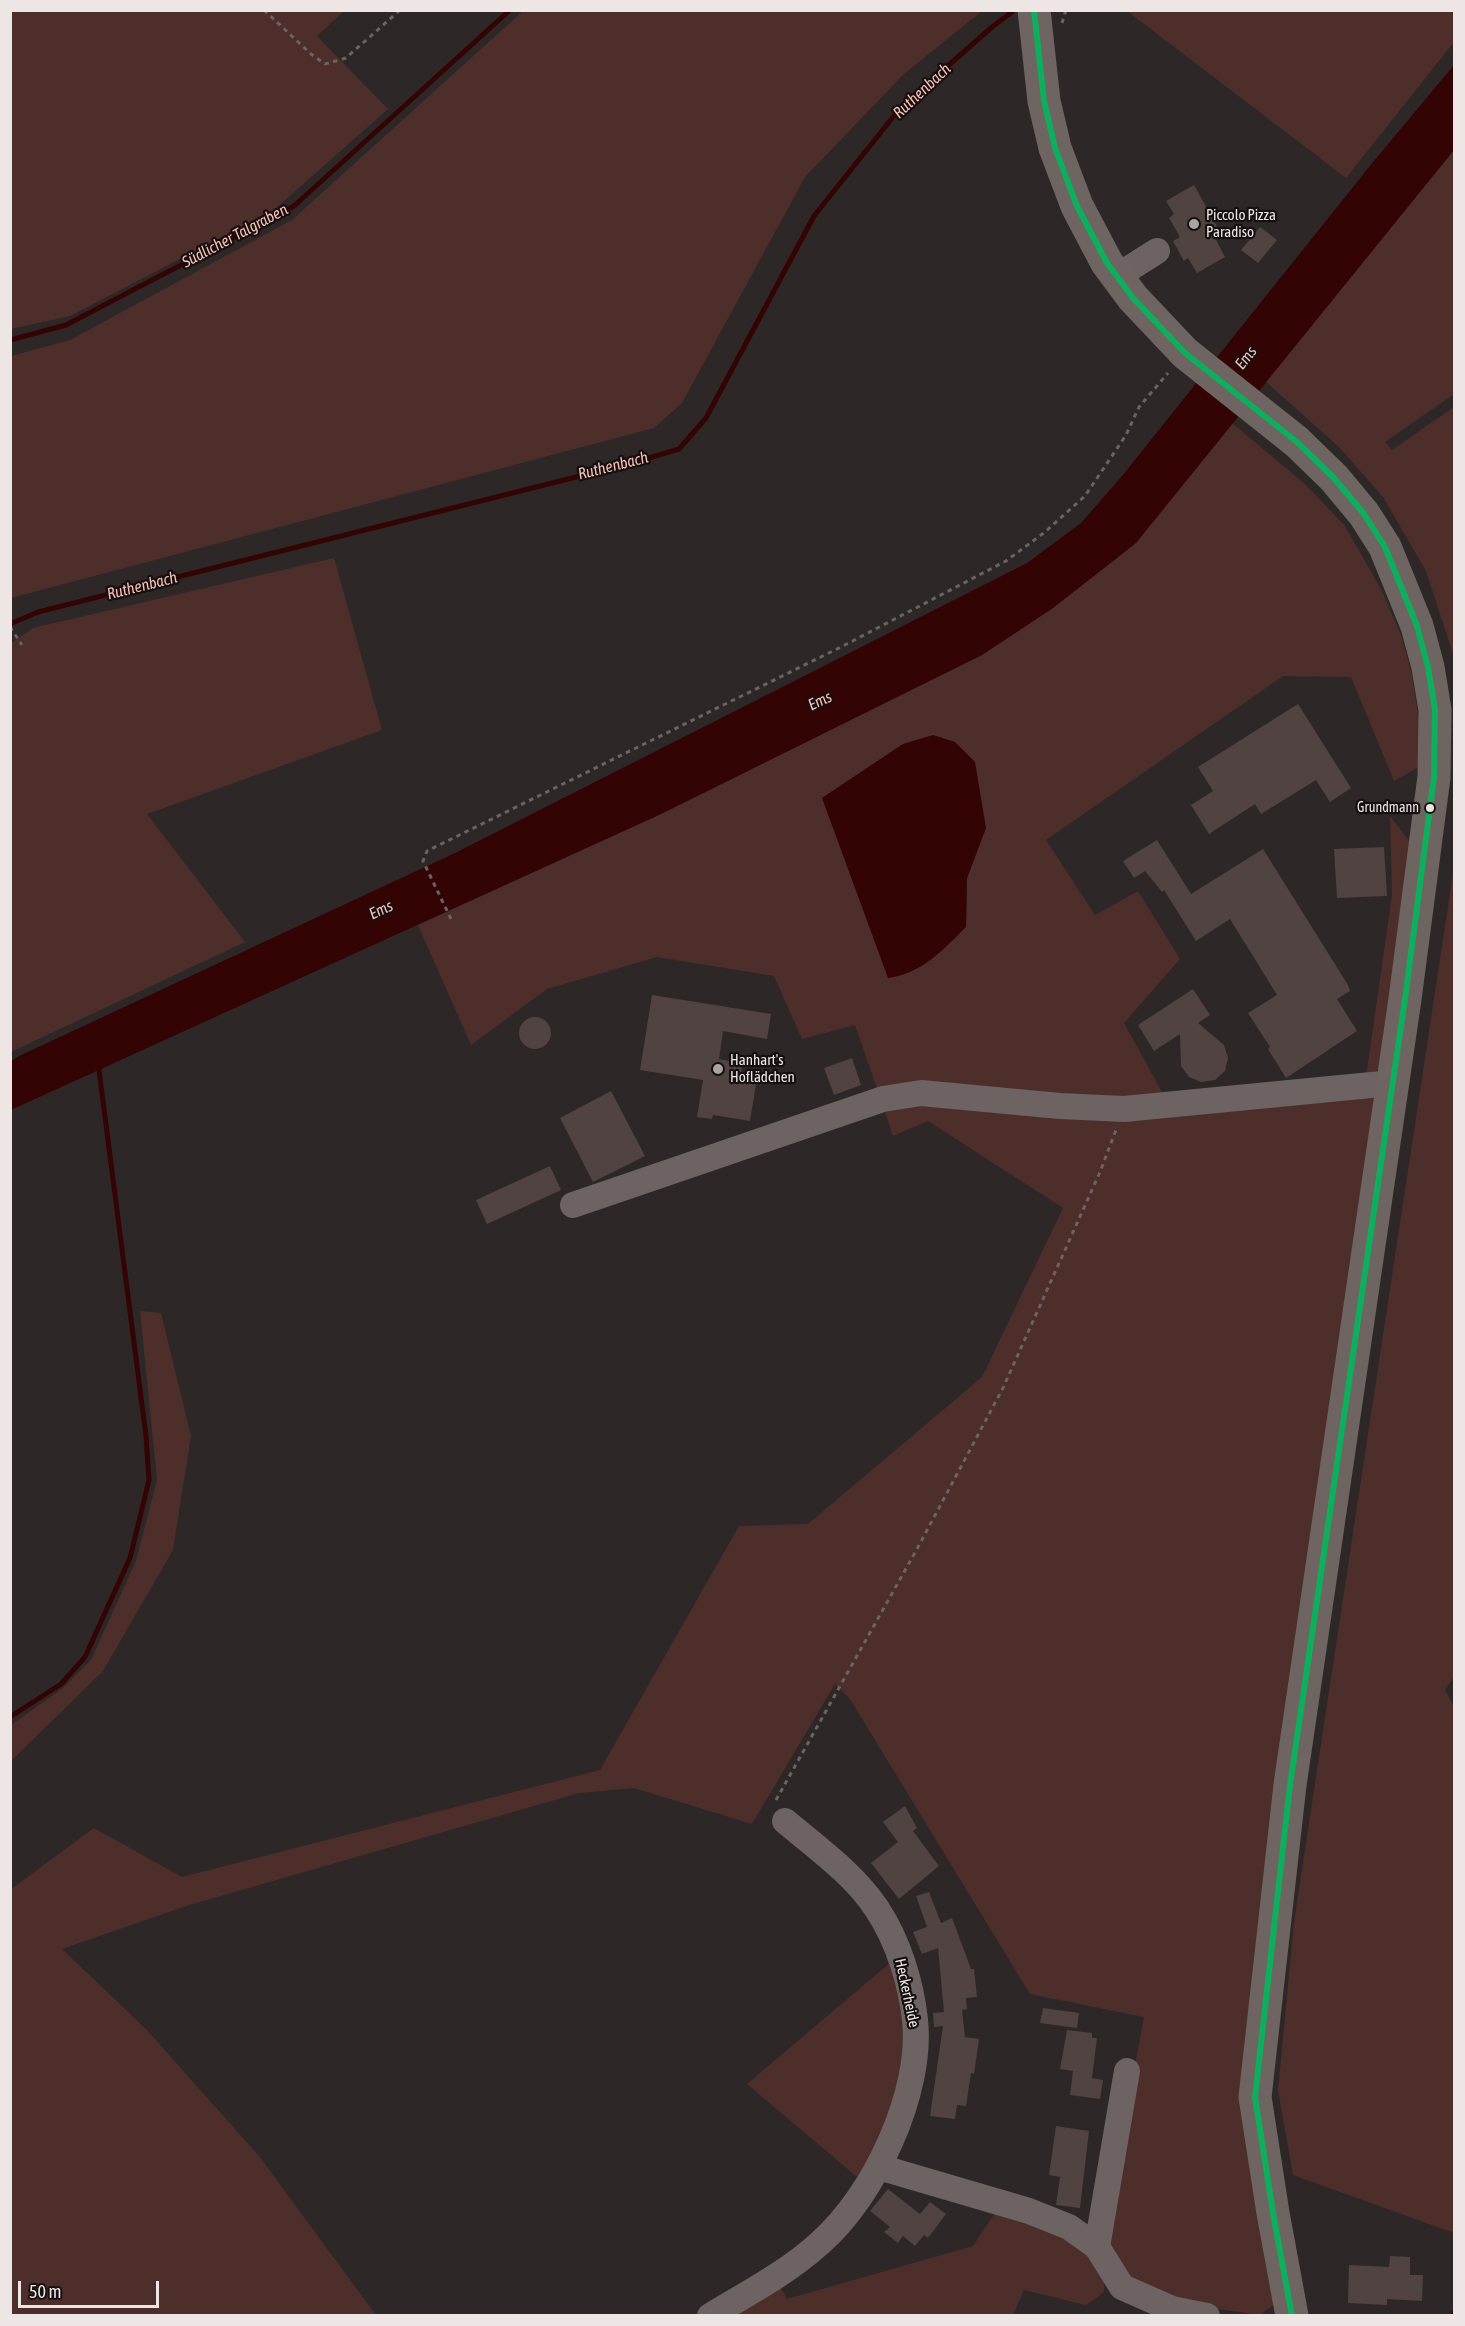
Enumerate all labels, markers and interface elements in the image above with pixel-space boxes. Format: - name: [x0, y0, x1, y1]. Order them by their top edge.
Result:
- water label: Ruthenbach: [889, 59, 955, 123]
- water label: Südlicher Talgraben: [179, 200, 291, 272]
- place label: Piccolo Pizza Paradiso: [1206, 206, 1276, 241]
- marker: Piccolo Pizza Paradiso: [1187, 217, 1201, 231]
- water label: Ems: [1231, 343, 1261, 373]
- water label: Ruthenbach: [576, 448, 650, 484]
- water label: Ruthenbach: [105, 568, 179, 604]
- water label: Ems: [805, 687, 835, 715]
- place label: Grundmann: [1357, 800, 1419, 816]
- marker: Grundmann: [1424, 802, 1436, 814]
- water label: Ems: [366, 896, 396, 924]
- place label: Hanhart's Hoflädchen: [730, 1051, 795, 1086]
- marker: Hanhart's Hoflädchen: [711, 1062, 725, 1076]
- street label: Heckerheide: [891, 1957, 923, 2029]
- scale bar: [21, 2269, 162, 2307]
- text: 50 m: [29, 2281, 61, 2302]

